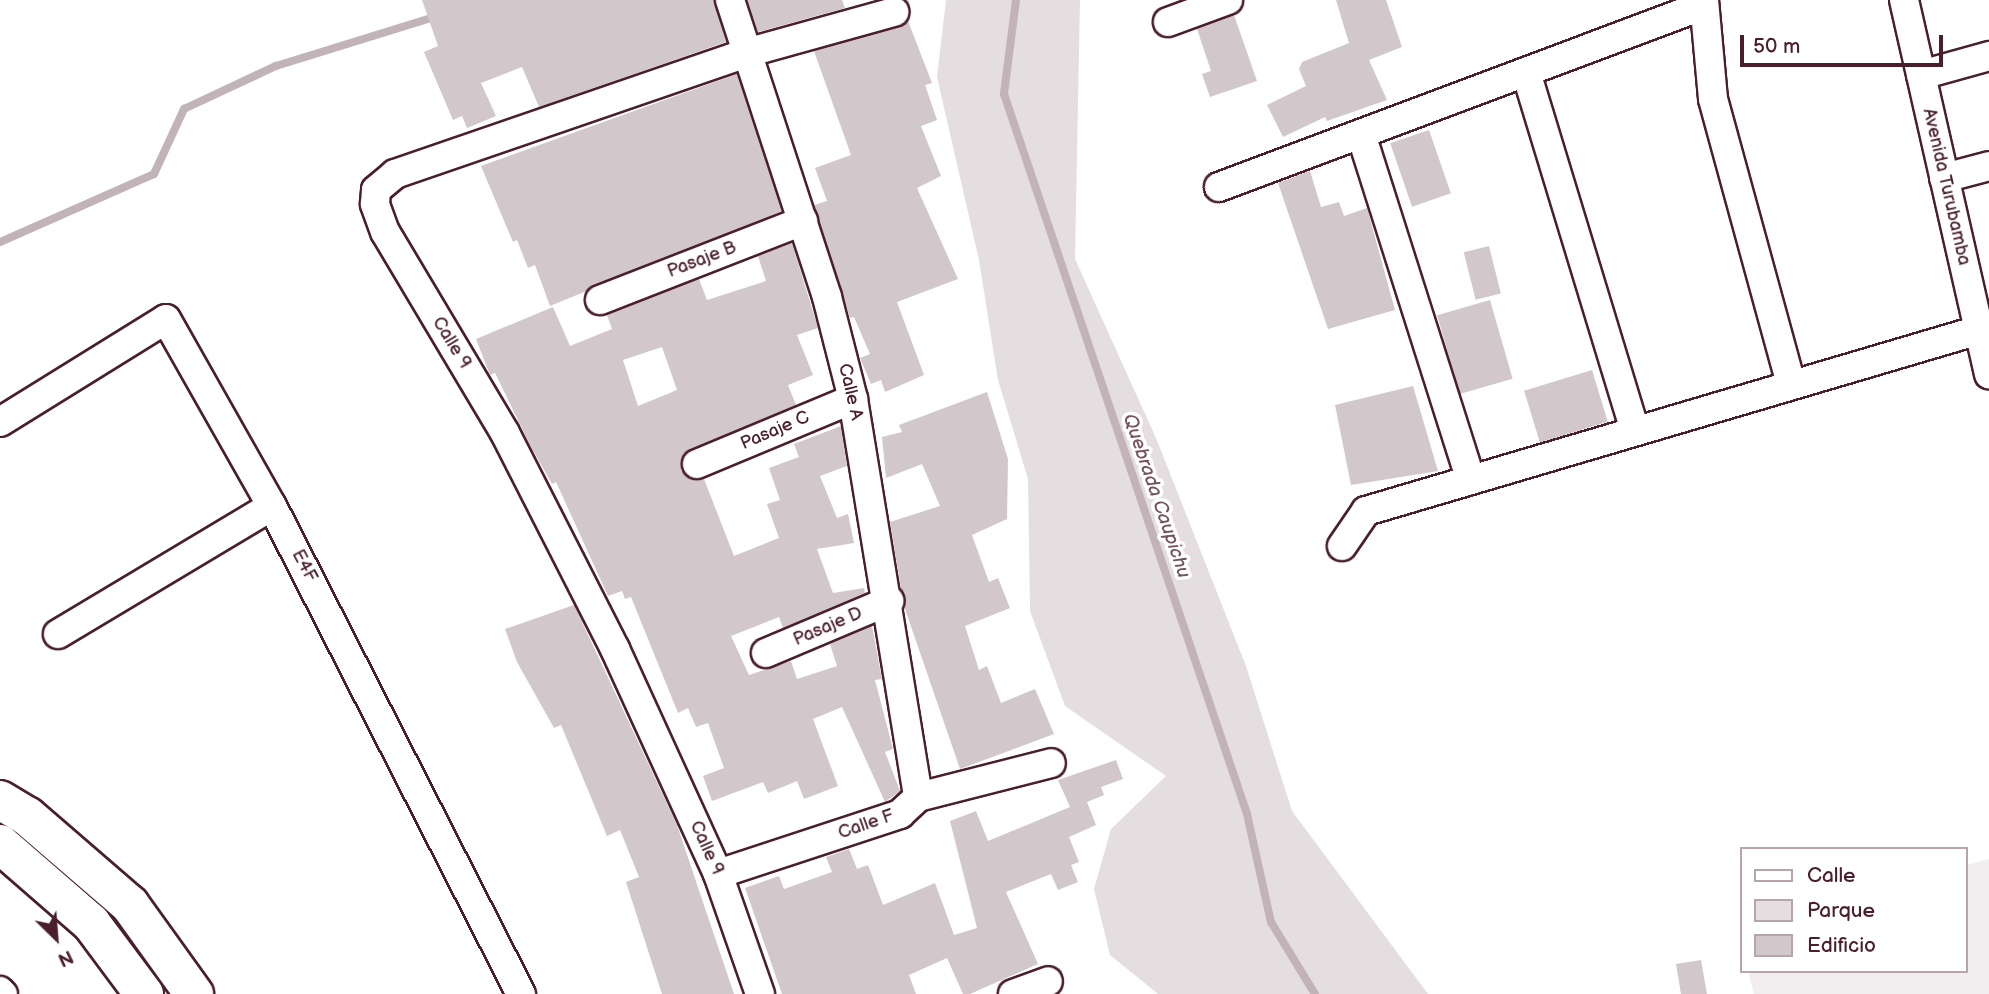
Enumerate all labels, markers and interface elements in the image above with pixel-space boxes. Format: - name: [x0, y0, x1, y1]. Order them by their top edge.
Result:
- scale bar: [1744, 21, 1947, 65]
- text: 50 m: [1753, 34, 1800, 59]
- street label: Avenida Turubamba: [1917, 106, 1975, 268]
- street label: Pasaje B: [665, 237, 739, 283]
- street label: Calle 9: [427, 313, 475, 373]
- street label: Calle A: [833, 362, 867, 422]
- street label: Pasaje C: [737, 407, 813, 455]
- water label: Quebrada Caupichu: [1117, 411, 1195, 581]
- street label: E4F: [287, 546, 321, 586]
- street label: Pasaje D: [790, 603, 866, 651]
- street label: Calle F: [835, 805, 897, 845]
- street label: Calle 9: [685, 818, 727, 878]
- legend: [1741, 847, 1968, 973]
- text: Calle: [1807, 863, 1856, 888]
- text: Parque: [1807, 898, 1875, 923]
- north arrow: [21, 903, 91, 973]
- text: Edificio: [1807, 933, 1876, 958]
- text: N: [54, 944, 76, 971]

